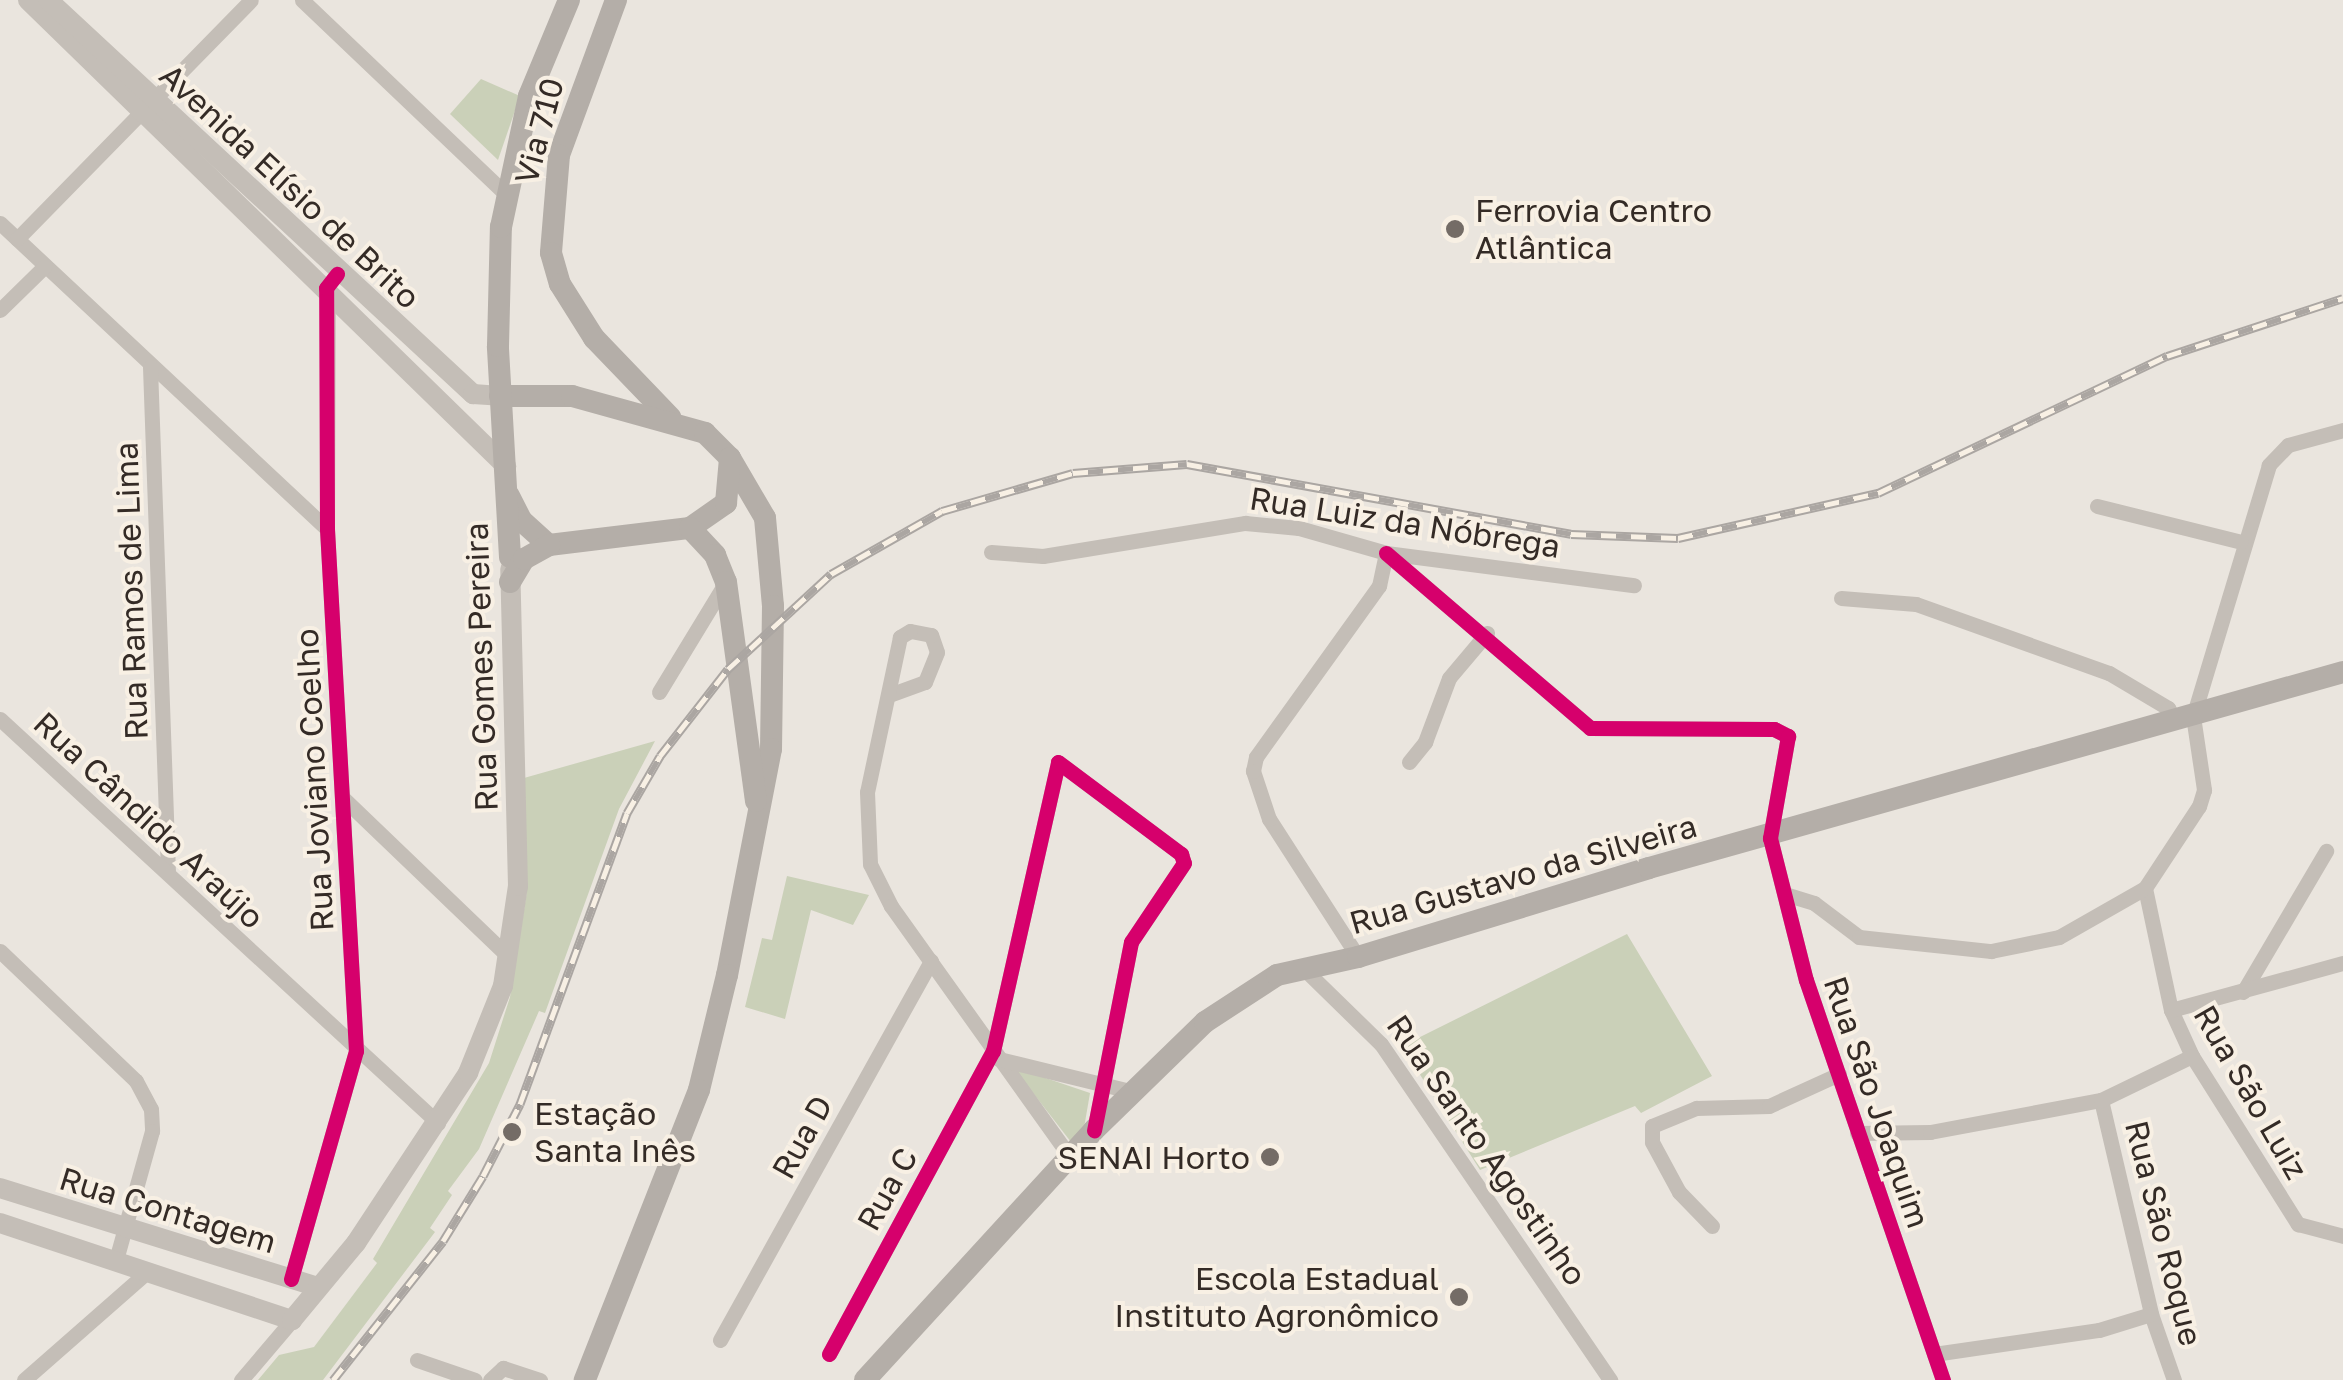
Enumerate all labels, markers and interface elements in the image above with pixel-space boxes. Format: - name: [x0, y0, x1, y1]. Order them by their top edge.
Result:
- street label: Avenida Elísio de Brito: [152, 56, 428, 316]
- street label: Via 710: [506, 74, 572, 188]
- place label: Ferrovia Centro Atlântica: [1475, 192, 1712, 267]
- marker: Ferrovia Centro Atlântica: [1444, 218, 1466, 240]
- street label: Rua Ramos de Lima: [107, 441, 155, 741]
- street label: Rua Luiz da Nóbrega: [1247, 478, 1563, 566]
- street label: Rua Gomes Pereira: [457, 522, 505, 812]
- street label: Rua Joviano Coelho: [287, 628, 341, 932]
- street label: Rua Cândido Araújo: [26, 704, 272, 936]
- street label: Rua Gustavo da Silveira: [1345, 806, 1701, 942]
- street label: Rua São Joaquim: [1816, 971, 1938, 1233]
- street label: Rua São Luiz: [2186, 998, 2316, 1186]
- street label: Rua Santo Agostinho: [1379, 1007, 1595, 1293]
- street label: Rua D: [764, 1089, 840, 1185]
- place label: Estação Santa Inês: [534, 1095, 696, 1170]
- street label: Rua São Roque: [2117, 1116, 2211, 1350]
- marker: Estação Santa Inês: [499, 1119, 525, 1145]
- place label: SENAI Horto: [1058, 1138, 1250, 1176]
- street label: Rua C: [849, 1141, 925, 1237]
- marker: SENAI Horto: [1259, 1146, 1281, 1168]
- street label: Rua Contagem: [55, 1159, 281, 1261]
- place label: Escola Estadual Instituto Agronômico: [1114, 1260, 1439, 1335]
- marker: Escola Estadual Instituto Agronômico: [1448, 1286, 1470, 1308]

